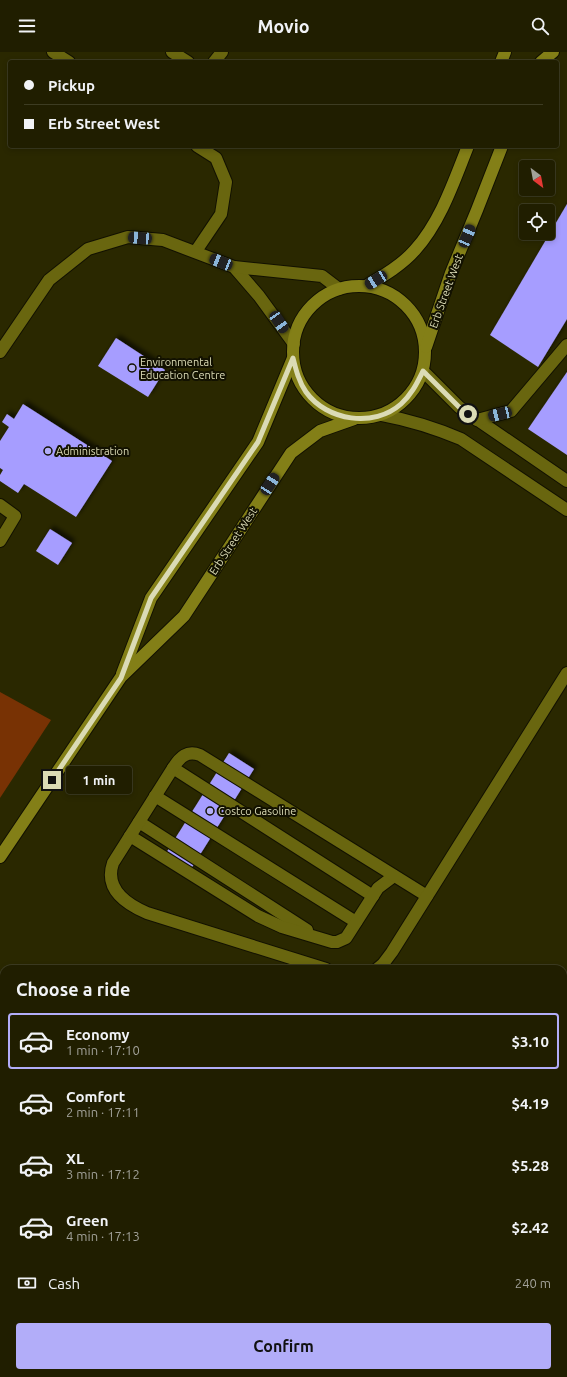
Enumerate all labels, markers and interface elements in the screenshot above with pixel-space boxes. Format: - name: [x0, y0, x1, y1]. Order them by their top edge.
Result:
- icon: menu: [16, 15, 38, 37]
- icon: search: [529, 15, 551, 37]
- text: Movio: [257, 16, 310, 36]
- text: Pickup: [48, 77, 95, 94]
- text: Erb Street West: [48, 115, 160, 132]
- north arrow: [519, 160, 555, 196]
- map controls: [519, 160, 555, 240]
- button: locate: [519, 204, 555, 240]
- car: [457, 223, 477, 249]
- car: [128, 231, 152, 245]
- car: [208, 252, 234, 272]
- street label: Erb Street West: [427, 252, 465, 330]
- car: [363, 269, 389, 291]
- car: [267, 309, 291, 335]
- place label: Environmental Education Centre: [140, 356, 225, 381]
- marker: Environmental Education Centre: [127, 363, 137, 373]
- route start: [459, 405, 477, 423]
- car: [487, 405, 513, 423]
- place label: Administration: [56, 445, 129, 457]
- marker: Administration: [43, 446, 53, 456]
- car: [258, 471, 282, 497]
- street label: Erb Street West: [207, 505, 260, 577]
- callout: 1 min: [66, 766, 132, 794]
- route end: [43, 771, 61, 789]
- text: 1 min: [83, 773, 115, 787]
- place label: Costco Gasoline: [218, 805, 296, 817]
- marker: Costco Gasoline: [205, 806, 215, 816]
- text: Choose a ride: [16, 979, 130, 999]
- icon: car: [18, 1023, 54, 1059]
- text: Economy: [66, 1026, 130, 1043]
- text: $3.10: [511, 1033, 549, 1050]
- text: 1 min · 17:10: [66, 1043, 140, 1057]
- icon: car: [18, 1085, 54, 1121]
- text: Comfort: [66, 1088, 125, 1105]
- text: $4.19: [511, 1095, 549, 1112]
- text: 2 min · 17:11: [66, 1105, 140, 1119]
- icon: car: [18, 1147, 54, 1183]
- text: XL: [66, 1150, 84, 1167]
- text: $5.28: [511, 1157, 549, 1174]
- text: 3 min · 17:12: [66, 1167, 140, 1181]
- icon: car: [18, 1209, 54, 1245]
- text: Green: [66, 1212, 108, 1229]
- text: $2.42: [511, 1219, 549, 1236]
- text: 4 min · 17:13: [66, 1229, 140, 1243]
- icon: cash: [16, 1272, 38, 1294]
- text: Cash: [48, 1275, 80, 1292]
- text: 240 m: [515, 1276, 551, 1290]
- button: Confirm: [16, 1323, 551, 1369]

